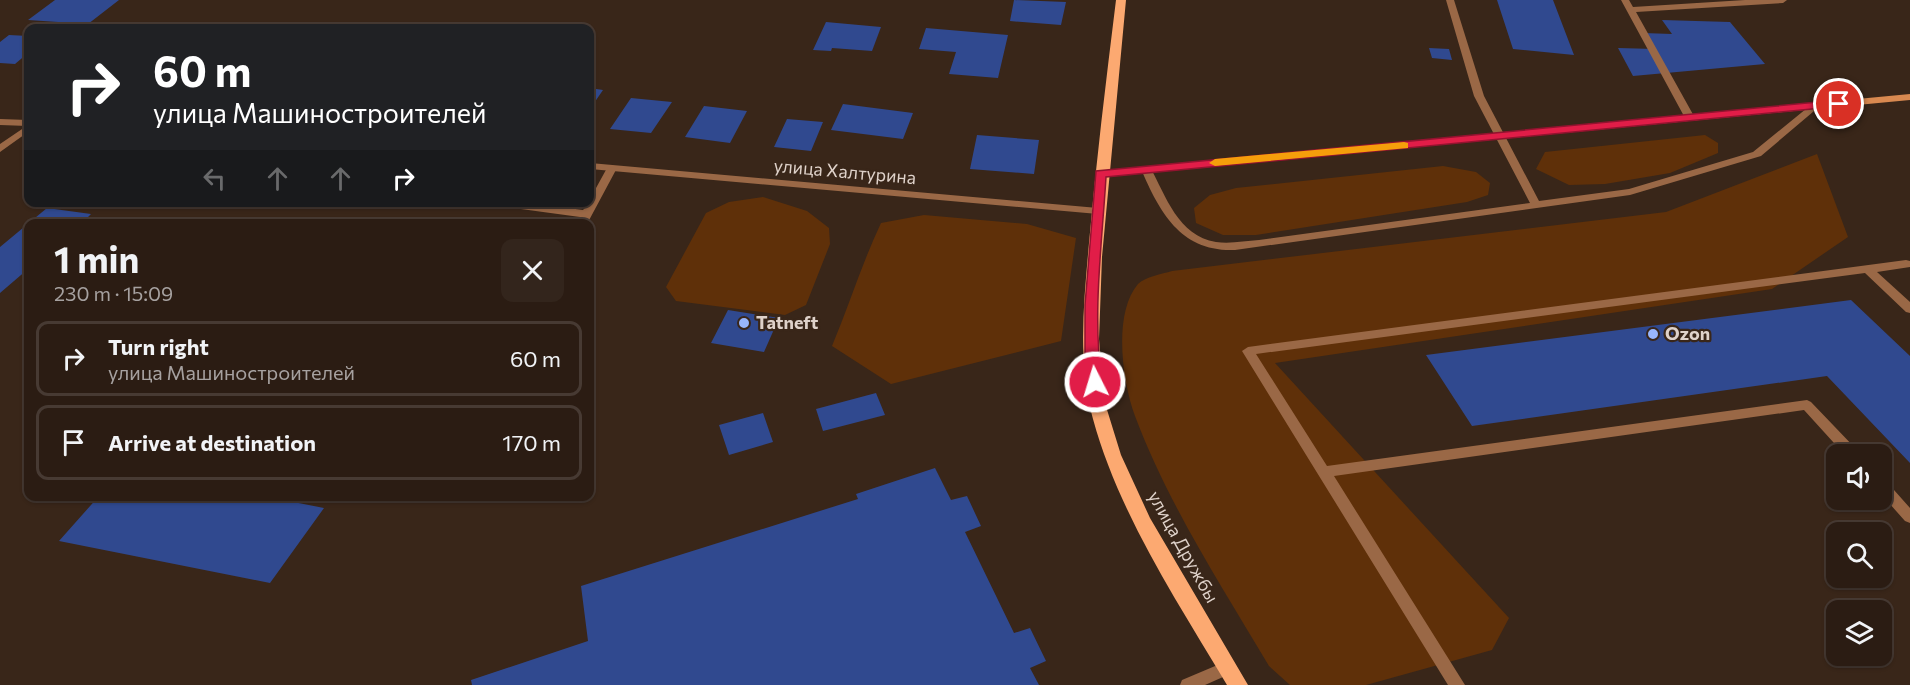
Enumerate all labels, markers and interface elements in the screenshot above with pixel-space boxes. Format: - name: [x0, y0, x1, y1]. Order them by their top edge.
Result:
- text: 60 m: [153, 44, 252, 96]
- icon: right: [54, 48, 132, 126]
- pin: [1813, 78, 1864, 129]
- icon: arrive: [1822, 87, 1855, 120]
- text: улица Машиностроителей: [153, 96, 487, 129]
- street label: улица Халтурина: [773, 154, 917, 188]
- icon: left: [198, 162, 231, 195]
- icon: ahead: [261, 162, 294, 195]
- icon: ahead: [324, 162, 357, 195]
- icon: right: [387, 162, 420, 195]
- text: 1 min: [54, 236, 139, 280]
- button: close: [501, 239, 564, 302]
- text: 230 m · 15:09: [54, 281, 173, 305]
- place label: Tatneft: [756, 311, 819, 333]
- marker: Tatneft: [737, 316, 751, 330]
- place label: Ozon: [1665, 322, 1710, 344]
- marker: Ozon: [1646, 327, 1660, 341]
- text: Turn right: [108, 333, 209, 360]
- icon: right: [57, 342, 90, 375]
- text: 60 m: [510, 345, 561, 372]
- position arrow: [1063, 350, 1127, 414]
- text: улица Машиностроителей: [108, 360, 355, 384]
- icon: arrive: [57, 426, 90, 459]
- text: Arrive at destination: [108, 429, 316, 456]
- text: 170 m: [502, 429, 561, 456]
- map controls: [1826, 444, 1892, 666]
- button: sound: [1826, 444, 1892, 510]
- street label: улица Дружбы: [1144, 487, 1224, 606]
- button: search: [1826, 522, 1892, 588]
- button: layers: [1826, 600, 1892, 666]

